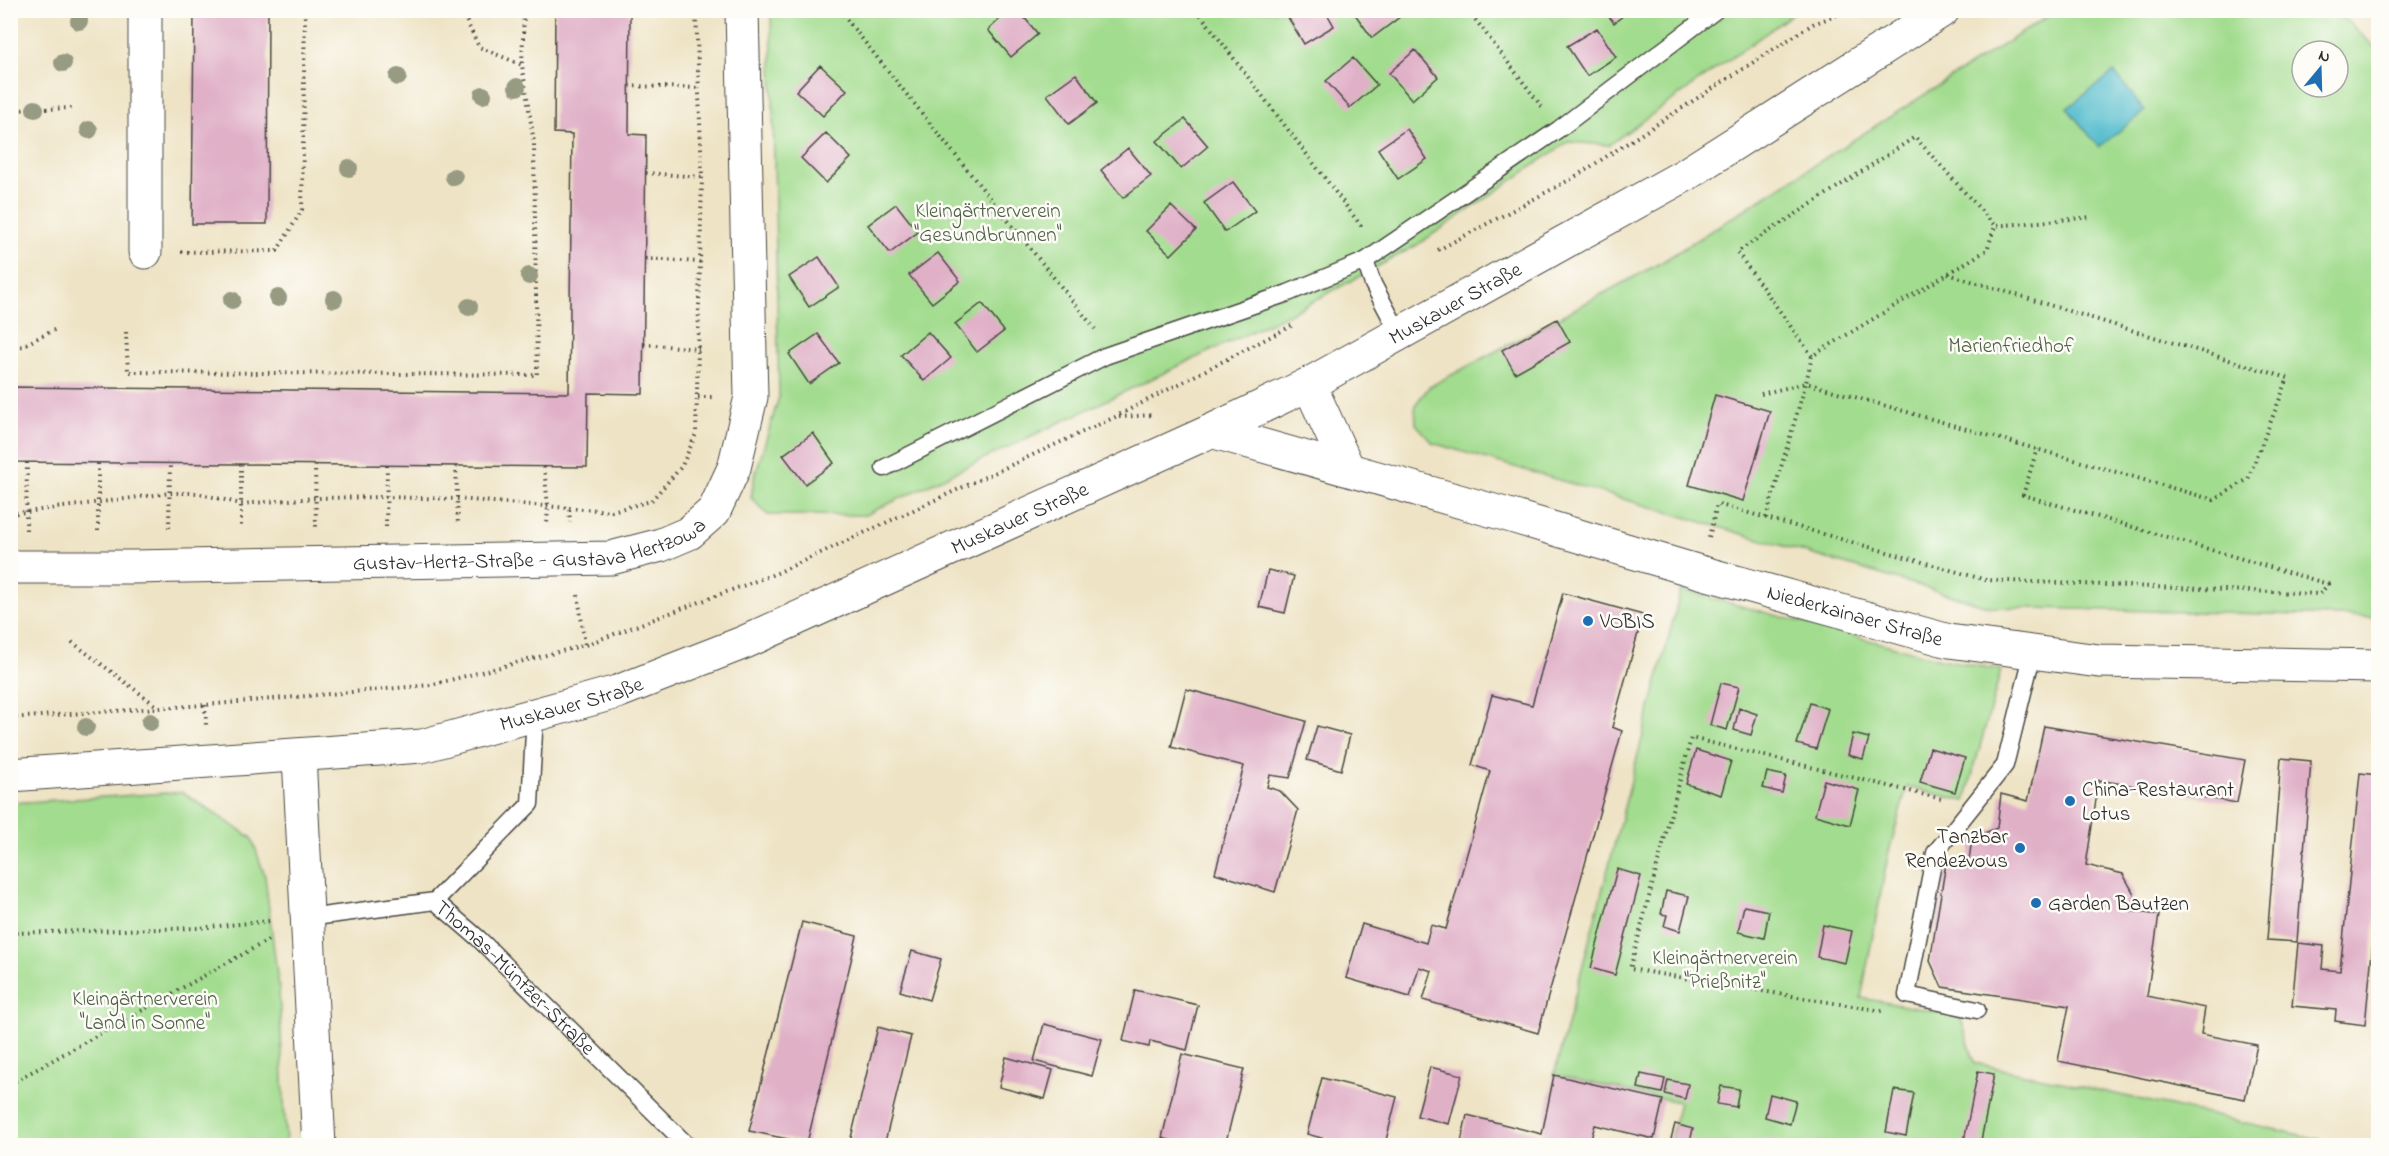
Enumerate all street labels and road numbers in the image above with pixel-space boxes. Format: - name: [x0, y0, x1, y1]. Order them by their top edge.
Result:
- street label: Muskauer Straße: [1384, 255, 1528, 354]
- street label: Muskauer Straße: [947, 475, 1094, 564]
- street label: Gustav-Hertz-Straße - Gustava Hertzowa: [353, 511, 714, 580]
- street label: Niederkainaer Straße: [1763, 578, 1947, 656]
- street label: Muskauer Straße: [497, 670, 648, 741]
- street label: Thomas-Müntzer-Straße: [427, 894, 602, 1063]

